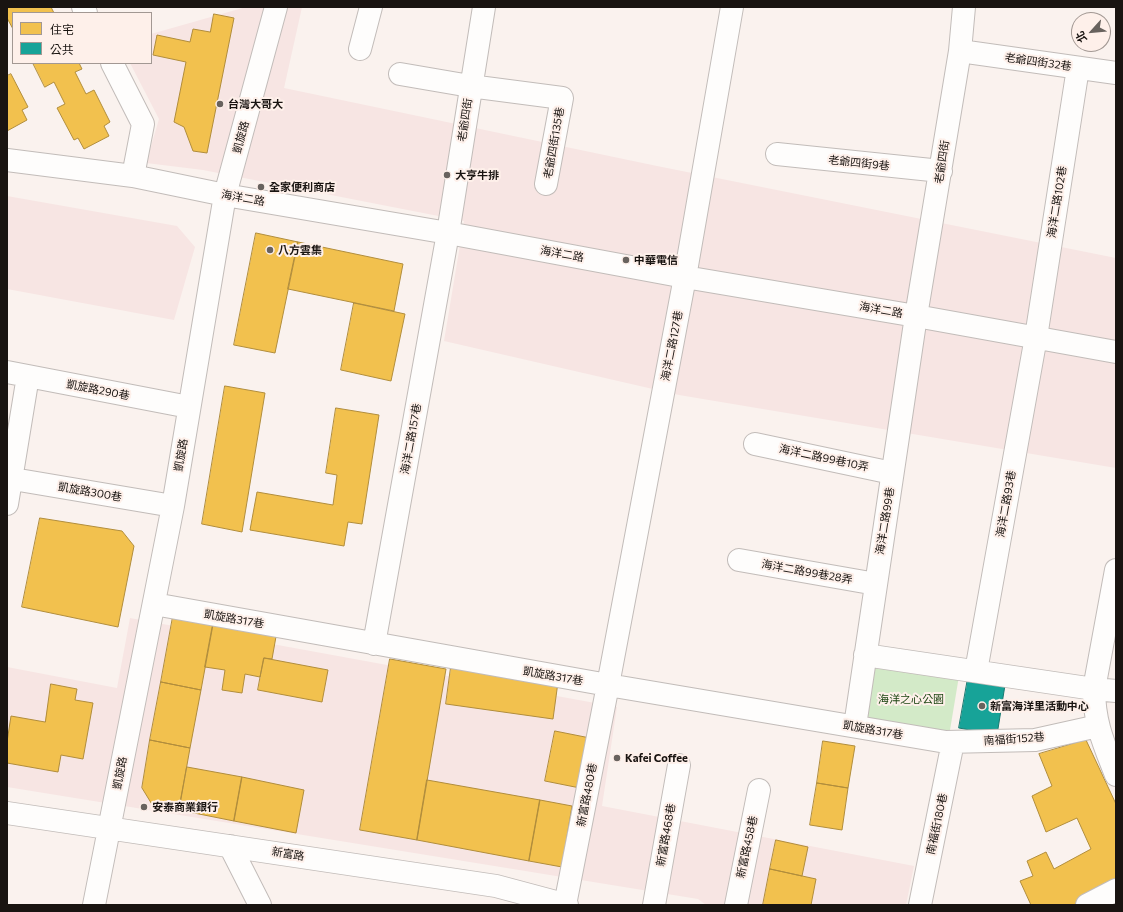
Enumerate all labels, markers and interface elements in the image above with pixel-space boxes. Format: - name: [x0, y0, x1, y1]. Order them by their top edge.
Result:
- legend: [12, 12, 152, 64]
- north arrow: [1071, 12, 1111, 52]
- text: 住宅: [50, 22, 74, 36]
- text: 北: [1072, 29, 1089, 45]
- text: 公共: [50, 42, 74, 56]
- street label: 老爺四街32巷: [1004, 51, 1072, 73]
- place label: 台灣大哥大: [228, 97, 283, 111]
- street label: 老爺四街: [455, 97, 475, 143]
- marker: 台灣大哥大: [215, 99, 225, 109]
- street label: 老爺四街135巷: [541, 106, 567, 180]
- street label: 凱旋路: [230, 119, 252, 155]
- street label: 老爺四街: [932, 139, 952, 185]
- street label: 老爺四街9巷: [828, 153, 890, 173]
- street label: 海洋二路102巷: [1045, 165, 1069, 239]
- place label: 大亨牛排: [455, 168, 499, 182]
- marker: 大亨牛排: [442, 170, 452, 180]
- place label: 全家便利商店: [269, 180, 335, 194]
- marker: 全家便利商店: [256, 182, 266, 192]
- street label: 海洋二路: [220, 188, 266, 208]
- place label: 八方雲集: [278, 243, 322, 257]
- street label: 海洋二路: [539, 244, 585, 264]
- marker: 八方雲集: [265, 245, 275, 255]
- place label: 中華電信: [634, 253, 678, 267]
- marker: 中華電信: [621, 255, 631, 265]
- street label: 海洋二路: [858, 300, 904, 320]
- street label: 海洋二路127巷: [659, 310, 685, 382]
- street label: 凱旋路290巷: [65, 377, 131, 403]
- street label: 海洋二路157巷: [398, 402, 424, 476]
- street label: 凱旋路: [172, 438, 190, 472]
- street label: 海洋二路99巷10弄: [778, 442, 870, 474]
- street label: 海洋二路93巷: [994, 469, 1018, 539]
- street label: 凱旋路300巷: [57, 480, 123, 504]
- street label: 海洋二路99巷: [873, 486, 897, 556]
- street label: 海洋二路99巷28弄: [761, 558, 853, 586]
- street label: 凱旋路317巷: [203, 607, 265, 631]
- street label: 凱旋路317巷: [522, 664, 584, 688]
- park label: 海洋之心公園: [878, 692, 944, 706]
- place label: 新富海洋里活動中心: [990, 699, 1089, 713]
- marker: 新富海洋里活動中心: [977, 701, 987, 711]
- street label: 凱旋路317巷: [842, 718, 904, 742]
- street label: 南福街152巷: [983, 730, 1045, 748]
- place label: Kafei Coffee: [625, 751, 688, 765]
- marker: Kafei Coffee: [612, 753, 622, 763]
- street label: 凱旋路: [110, 756, 130, 790]
- street label: 新富路480巷: [574, 762, 600, 828]
- street label: 南福街180巷: [924, 792, 950, 856]
- place label: 安泰商業銀行: [152, 800, 218, 814]
- marker: 安泰商業銀行: [139, 802, 149, 812]
- street label: 新富路468巷: [654, 802, 678, 868]
- street label: 新富路458巷: [734, 815, 760, 879]
- street label: 新富路: [271, 845, 305, 863]

